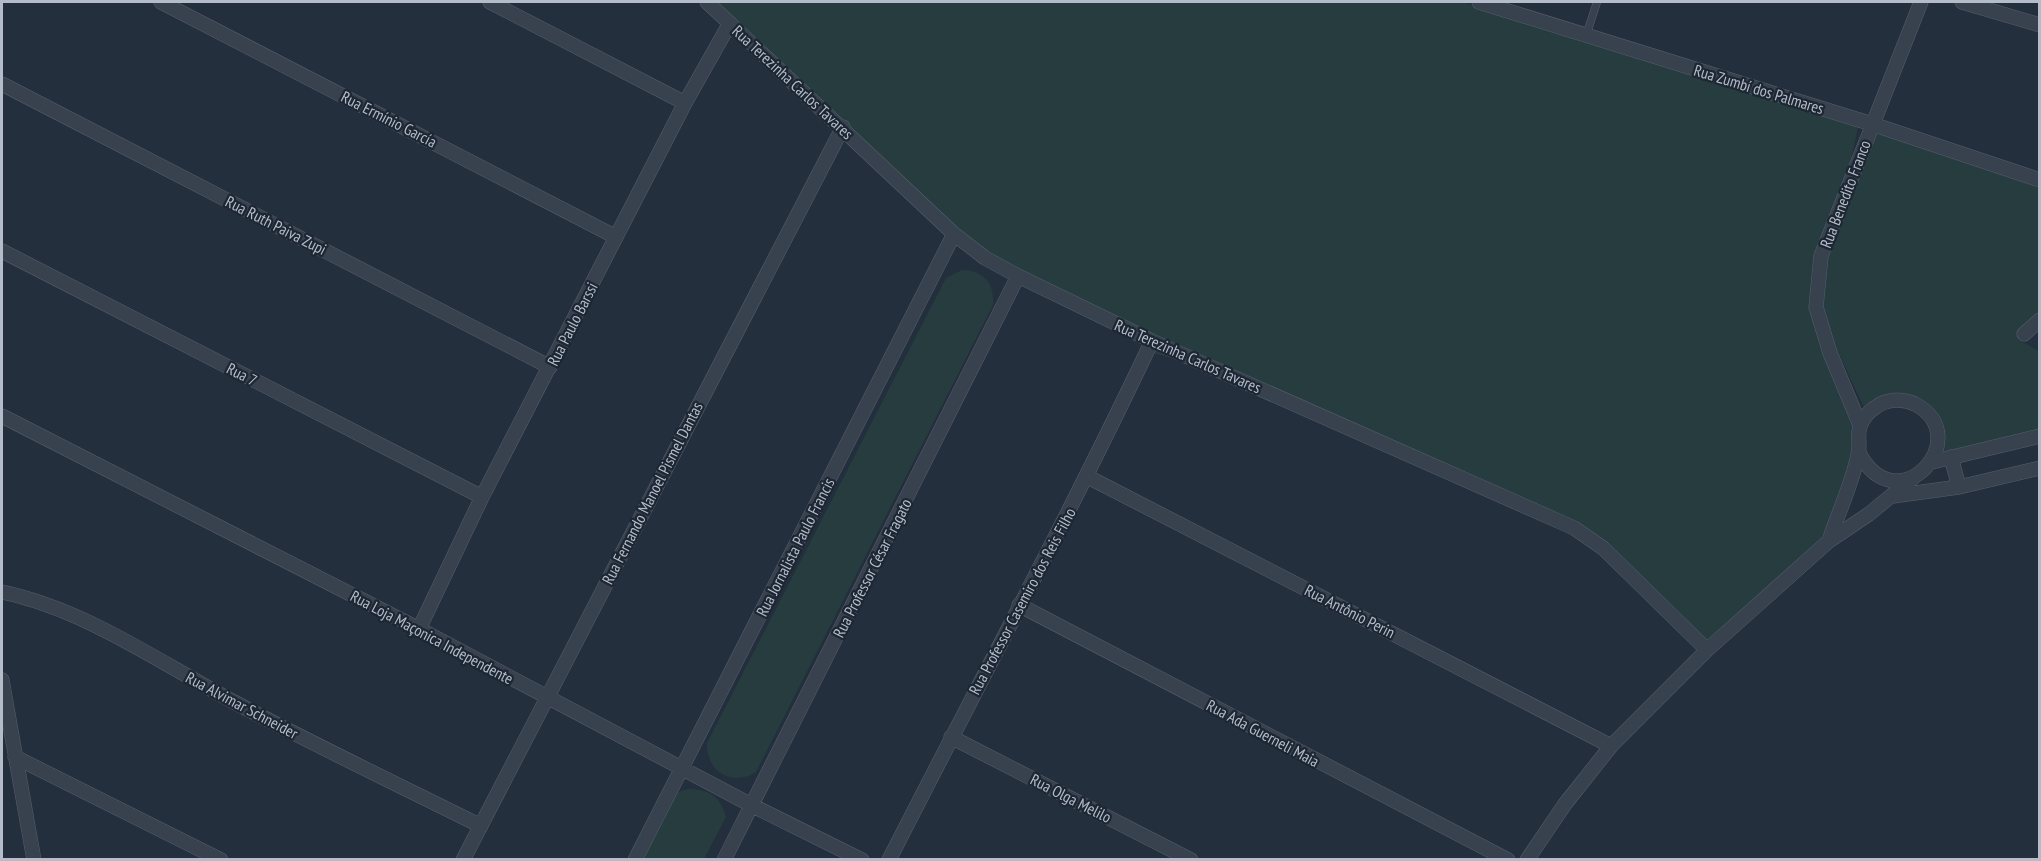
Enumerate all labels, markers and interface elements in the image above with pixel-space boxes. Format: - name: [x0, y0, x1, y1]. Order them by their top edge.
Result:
- street label: Rua Terezinha Carlos Tavares: [728, 21, 858, 143]
- street label: Rua Zumbí dos Palmares: [1692, 60, 1826, 118]
- street label: Rua Ermínio García: [338, 86, 440, 152]
- street label: Rua Benedito Franco: [1815, 137, 1875, 251]
- street label: Rua Ruth Paiva Zupi: [222, 191, 330, 259]
- street label: Rua Paulo Barssi: [542, 279, 602, 369]
- street label: Rua Terezinha Carlos Tavares: [1112, 315, 1264, 397]
- street label: Rua 7: [223, 358, 261, 390]
- street label: Rua Fernando Manoel Pismel Dantas: [597, 398, 707, 588]
- street label: Rua Jornalista Paulo Francis: [751, 474, 839, 620]
- street label: Rua Professor César Fragato: [828, 495, 916, 641]
- street label: Rua Professor Casemiro dos Reis Filho: [964, 504, 1080, 698]
- street label: Rua Antônio Perin: [1301, 580, 1399, 642]
- street label: Rua Loja Maçonica Independente: [347, 586, 517, 688]
- street label: Rua Alvimar Schneider: [182, 667, 302, 743]
- street label: Rua Ada Guerneli Maia: [1203, 695, 1323, 771]
- street label: Rua Olga Melilo: [1027, 769, 1115, 827]

